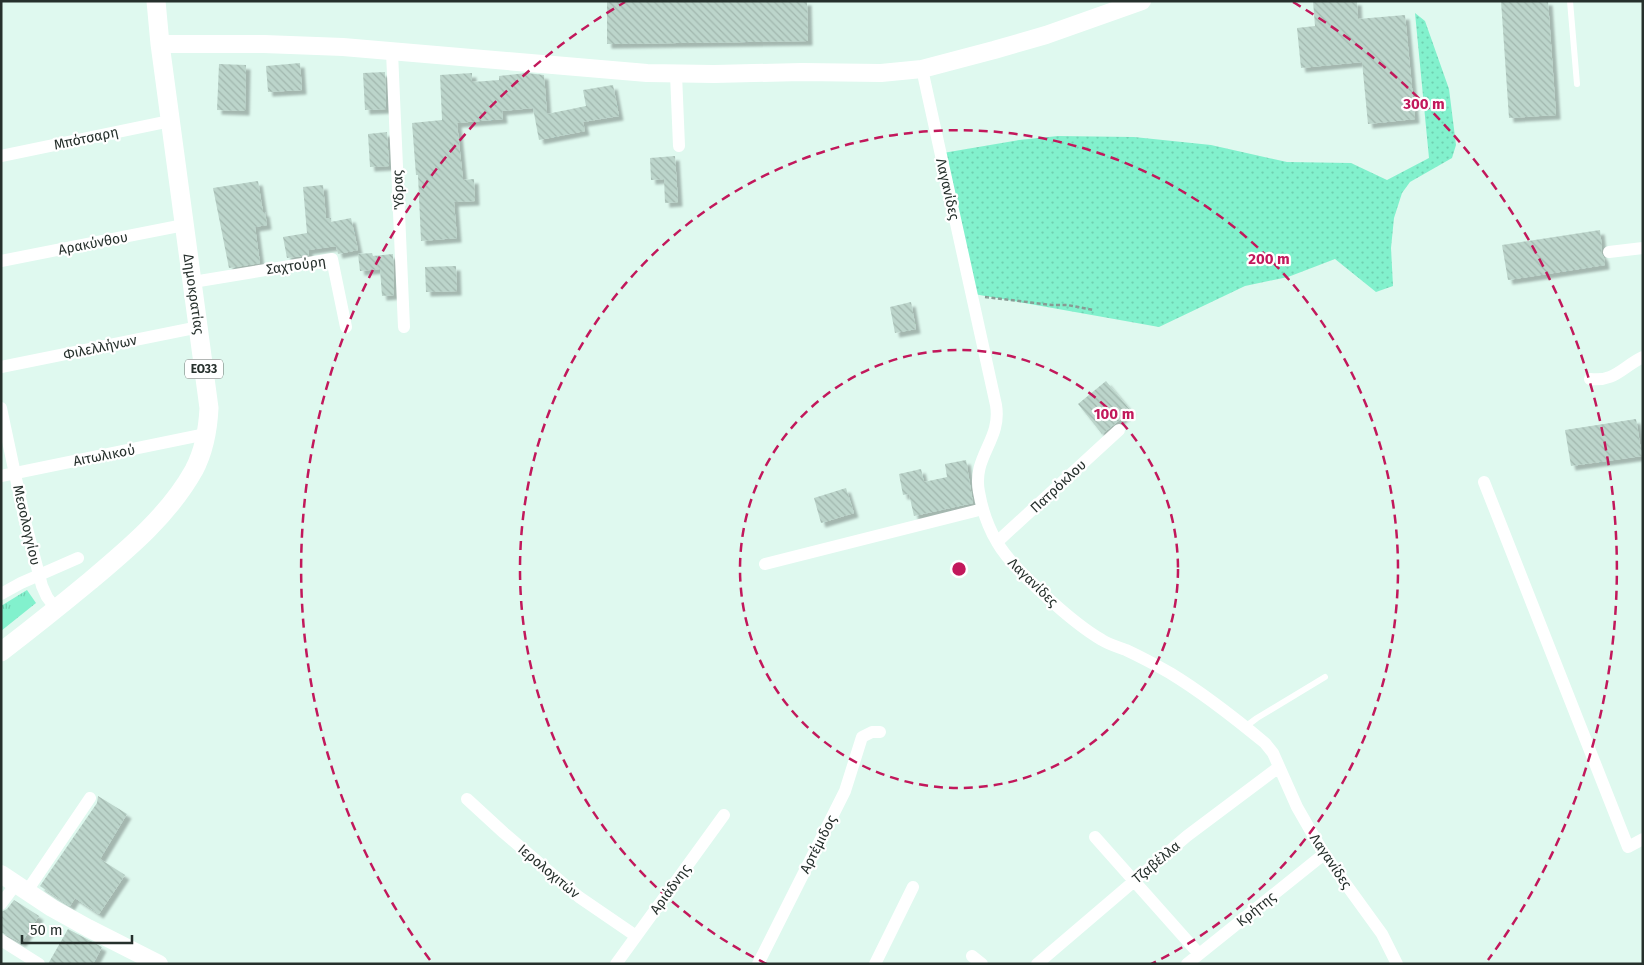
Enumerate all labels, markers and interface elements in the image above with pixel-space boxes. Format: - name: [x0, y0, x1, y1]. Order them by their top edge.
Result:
- text: 300 m: [1402, 95, 1445, 113]
- street label: Μπότσαρη: [52, 123, 120, 154]
- street label: Λαγανίδες: [932, 157, 963, 222]
- street label: Ύδρας: [389, 169, 408, 211]
- street label: Αρακύνθου: [57, 228, 129, 259]
- text: 200 m: [1248, 250, 1290, 268]
- street label: Δημοκρατίας: [179, 253, 208, 336]
- street label: Σαχτούρη: [265, 253, 327, 278]
- street label: Φιλελλήνων: [62, 331, 139, 364]
- road number: ΕΟ33: [185, 359, 223, 378]
- text: 100 m: [1094, 405, 1134, 423]
- street label: Αιτωλικού: [72, 441, 136, 470]
- street label: Πατρόκλου: [1027, 456, 1090, 517]
- street label: Μεσολογγίου: [9, 483, 44, 567]
- street label: Λαγανίδες: [1004, 554, 1061, 611]
- centre of rings: [950, 560, 968, 578]
- street label: Αρτέμιδος: [796, 812, 841, 876]
- street label: Λαγανίδες: [1306, 830, 1355, 892]
- street label: Τζαβέλλα: [1129, 837, 1184, 887]
- street label: Ιερολοχιτών: [514, 841, 583, 902]
- street label: Αριάδνης: [647, 861, 695, 918]
- street label: Κρήτης: [1233, 888, 1280, 930]
- scale bar: [22, 912, 132, 944]
- text: 50 m: [30, 921, 63, 939]

